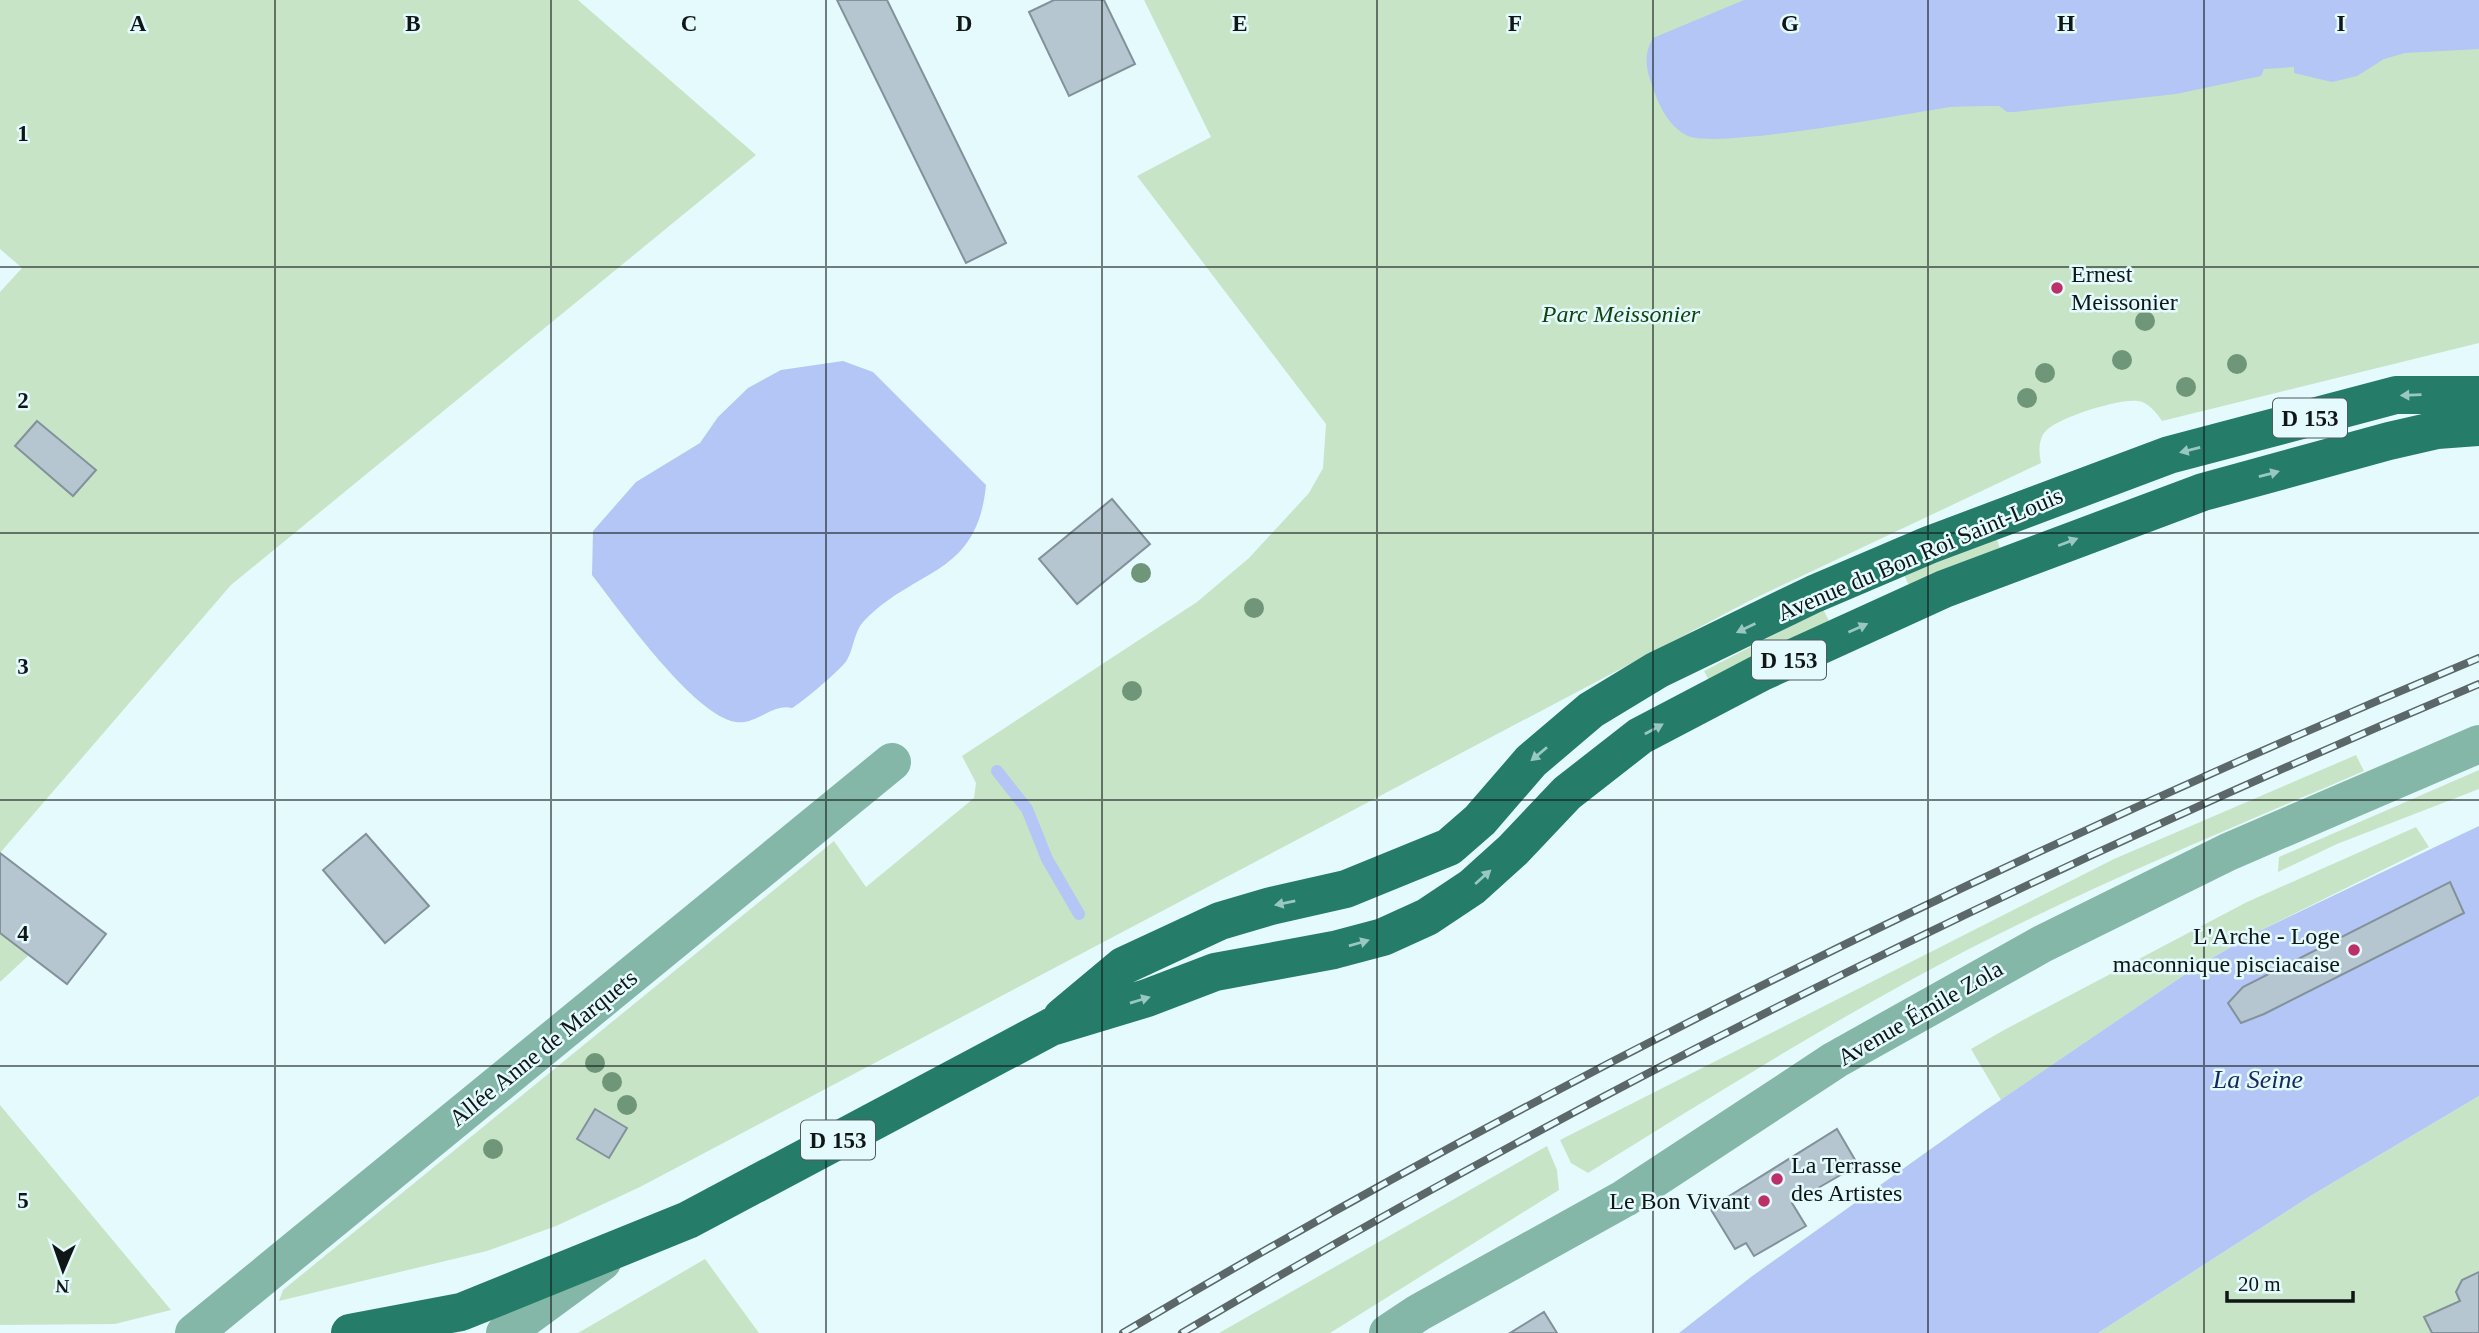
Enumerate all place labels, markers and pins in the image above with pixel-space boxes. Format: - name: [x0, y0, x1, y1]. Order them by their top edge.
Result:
- place label: Ernest Meissonier: [2071, 261, 2178, 315]
- marker: Ernest Meissonier: [2049, 280, 2065, 296]
- place label: L'Arche - Loge maconnique pisciacaise: [2113, 923, 2340, 977]
- marker: L'Arche - Loge maconnique pisciacaise: [2346, 942, 2362, 958]
- place label: La Terrasse des Artistes: [1791, 1152, 1902, 1206]
- marker: La Terrasse des Artistes: [1769, 1171, 1785, 1187]
- place label: Le Bon Vivant: [1609, 1188, 1750, 1214]
- marker: Le Bon Vivant: [1756, 1193, 1772, 1209]

